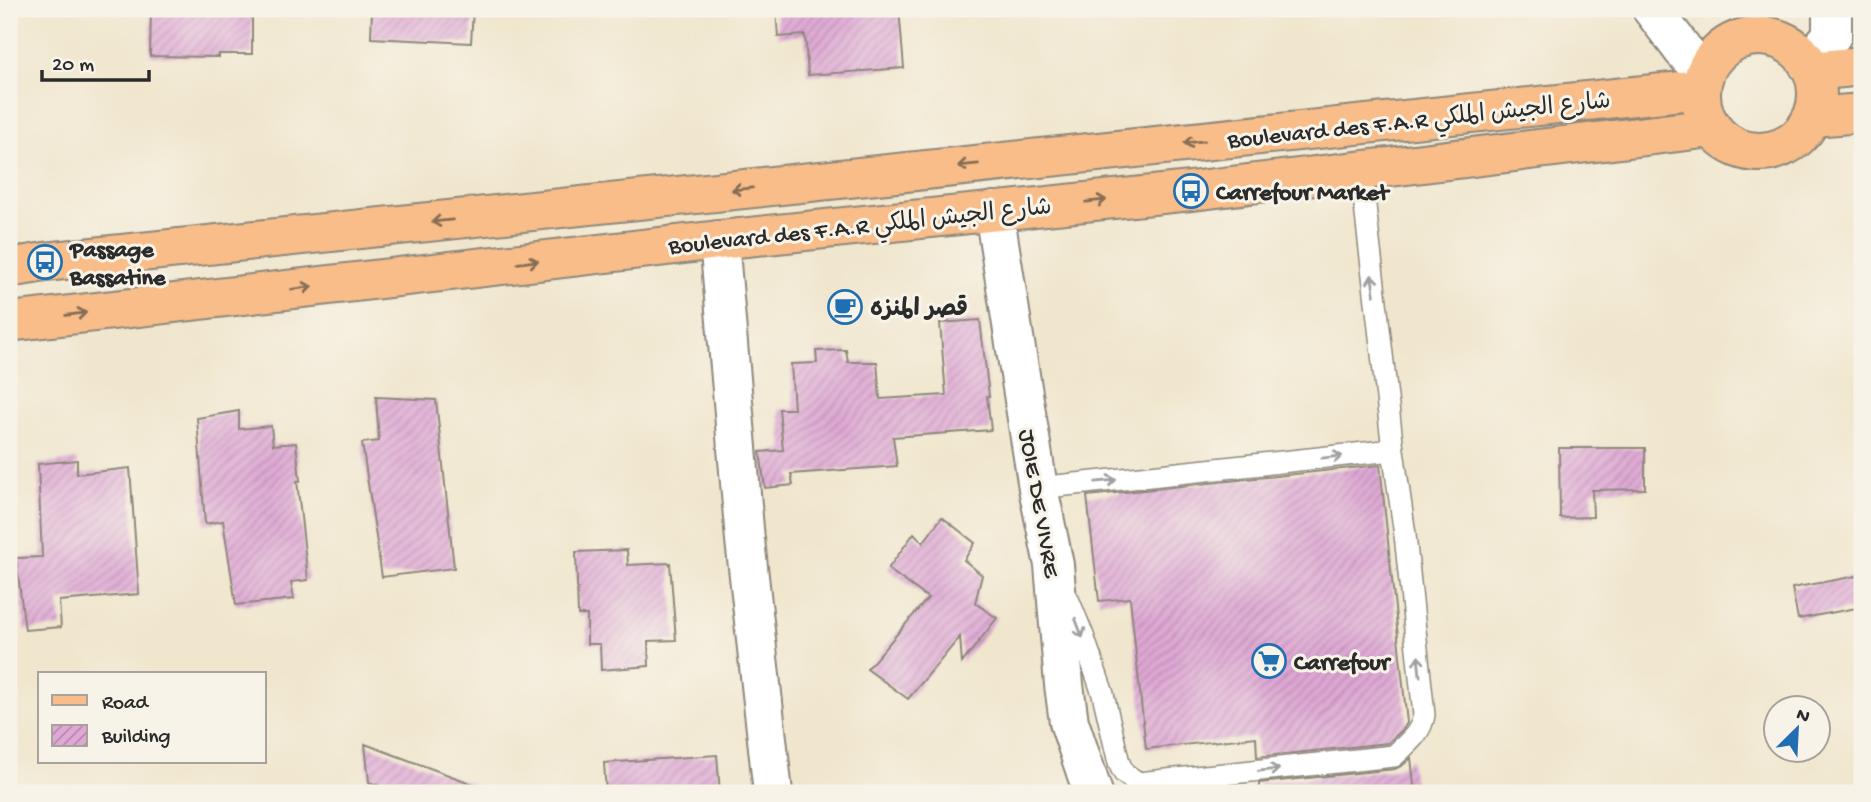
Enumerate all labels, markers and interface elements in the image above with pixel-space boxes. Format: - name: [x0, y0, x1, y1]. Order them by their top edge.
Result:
- scale bar: [42, 38, 149, 82]
- text: 20 m: [52, 54, 94, 79]
- street label: Boulevard des F.A.R شارع الجيش الملكي: [1225, 88, 1613, 160]
- one-way arrow: [1183, 136, 1206, 149]
- one-way arrow: [957, 159, 980, 172]
- bus stop icon: Carrefour Market: [1172, 172, 1210, 210]
- place label: Carrefour Market: [1216, 180, 1391, 209]
- one-way arrow: [731, 183, 753, 196]
- street label: Boulevard des F.A.R شارع الجيش الملكي: [666, 194, 1054, 266]
- one-way arrow: [1084, 194, 1107, 207]
- one-way arrow: [432, 214, 454, 227]
- place label: Passage Bassatine: [68, 237, 167, 294]
- bus stop icon: Passage Bassatine: [26, 243, 64, 281]
- one-way arrow: [517, 255, 539, 268]
- one-way arrow: [1367, 274, 1380, 297]
- one-way arrow: [291, 281, 313, 294]
- cafe icon: قصر المنزه: [826, 288, 864, 326]
- place label: قصر المنزه: [870, 294, 968, 325]
- one-way arrow: [65, 307, 87, 320]
- street label: JOIE DE VIVRE: [1010, 427, 1065, 581]
- one-way arrow: [1320, 450, 1343, 463]
- one-way arrow: [1094, 474, 1117, 487]
- one-way arrow: [1074, 617, 1087, 638]
- supermarket icon: Carrefour: [1250, 642, 1288, 680]
- place label: Carrefour: [1294, 650, 1392, 679]
- one-way arrow: [1412, 655, 1425, 678]
- legend: [38, 672, 266, 764]
- text: Road: [102, 692, 150, 717]
- north arrow: [1762, 694, 1832, 764]
- text: N: [1792, 704, 1813, 730]
- text: Building: [101, 726, 171, 751]
- one-way arrow: [1257, 763, 1280, 776]

